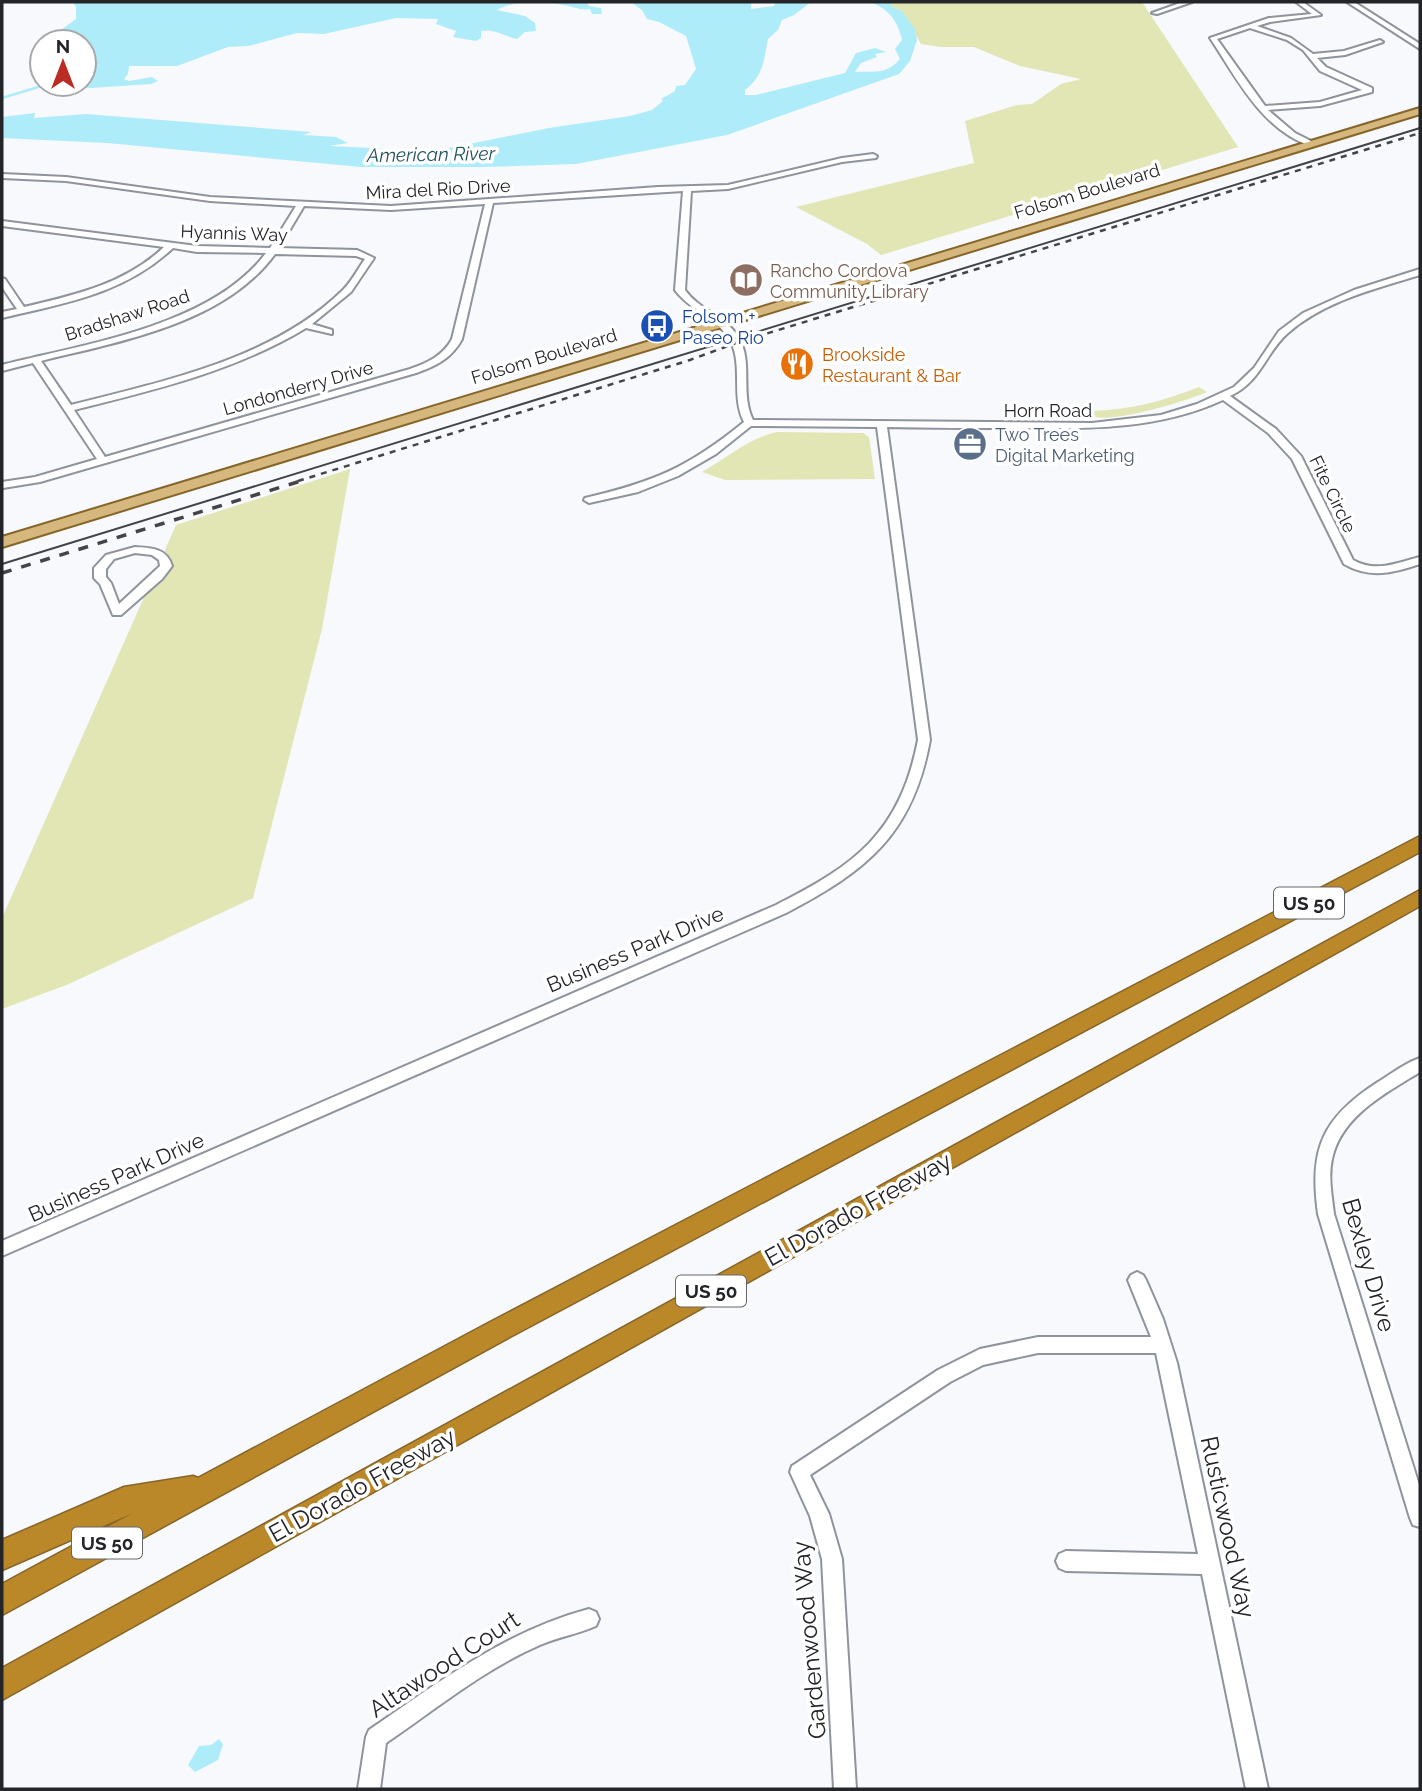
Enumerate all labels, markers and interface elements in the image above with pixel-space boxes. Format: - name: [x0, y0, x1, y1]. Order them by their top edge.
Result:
- north arrow: [28, 28, 98, 98]
- text: N: [56, 35, 70, 57]
- water label: American River: [366, 142, 497, 166]
- street label: Folsom Boulevard: [1012, 159, 1162, 223]
- street label: Mira del Rio Drive: [365, 175, 511, 203]
- street label: Hyannis Way: [180, 221, 288, 245]
- place label: Rancho Cordova Community Library: [770, 260, 929, 302]
- library icon: Rancho Cordova Community Library: [727, 261, 765, 299]
- street label: Bradshaw Road: [62, 285, 192, 345]
- place label: Folsom + Paseo Rio: [682, 306, 764, 348]
- bus stop icon: Folsom + Paseo Rio: [638, 307, 676, 345]
- street label: Folsom Boulevard: [469, 324, 619, 388]
- place label: Brookside Restaurant & Bar: [822, 344, 962, 386]
- restaurant icon: Brookside Restaurant & Bar: [778, 345, 816, 383]
- street label: Londonderry Drive: [221, 356, 376, 419]
- street label: Horn Road: [1004, 400, 1092, 421]
- place label: Two Trees Digital Marketing: [995, 424, 1135, 466]
- office icon: Two Trees Digital Marketing: [951, 425, 989, 463]
- street label: Fite Circle: [1305, 452, 1361, 536]
- road number: US 50: [1274, 888, 1344, 918]
- street label: Business Park Drive: [543, 900, 727, 998]
- street label: Business Park Drive: [24, 1127, 208, 1227]
- street label: El Dorado Freeway: [760, 1146, 956, 1272]
- street label: Bexley Drive: [1336, 1195, 1402, 1335]
- road number: US 50: [676, 1275, 746, 1306]
- street label: El Dorado Freeway: [264, 1422, 460, 1548]
- street label: Rusticwood Way: [1195, 1433, 1261, 1621]
- road number: US 50: [72, 1527, 142, 1558]
- street label: Gardenwood Way: [786, 1540, 832, 1740]
- street label: Altawood Court: [363, 1605, 525, 1723]

